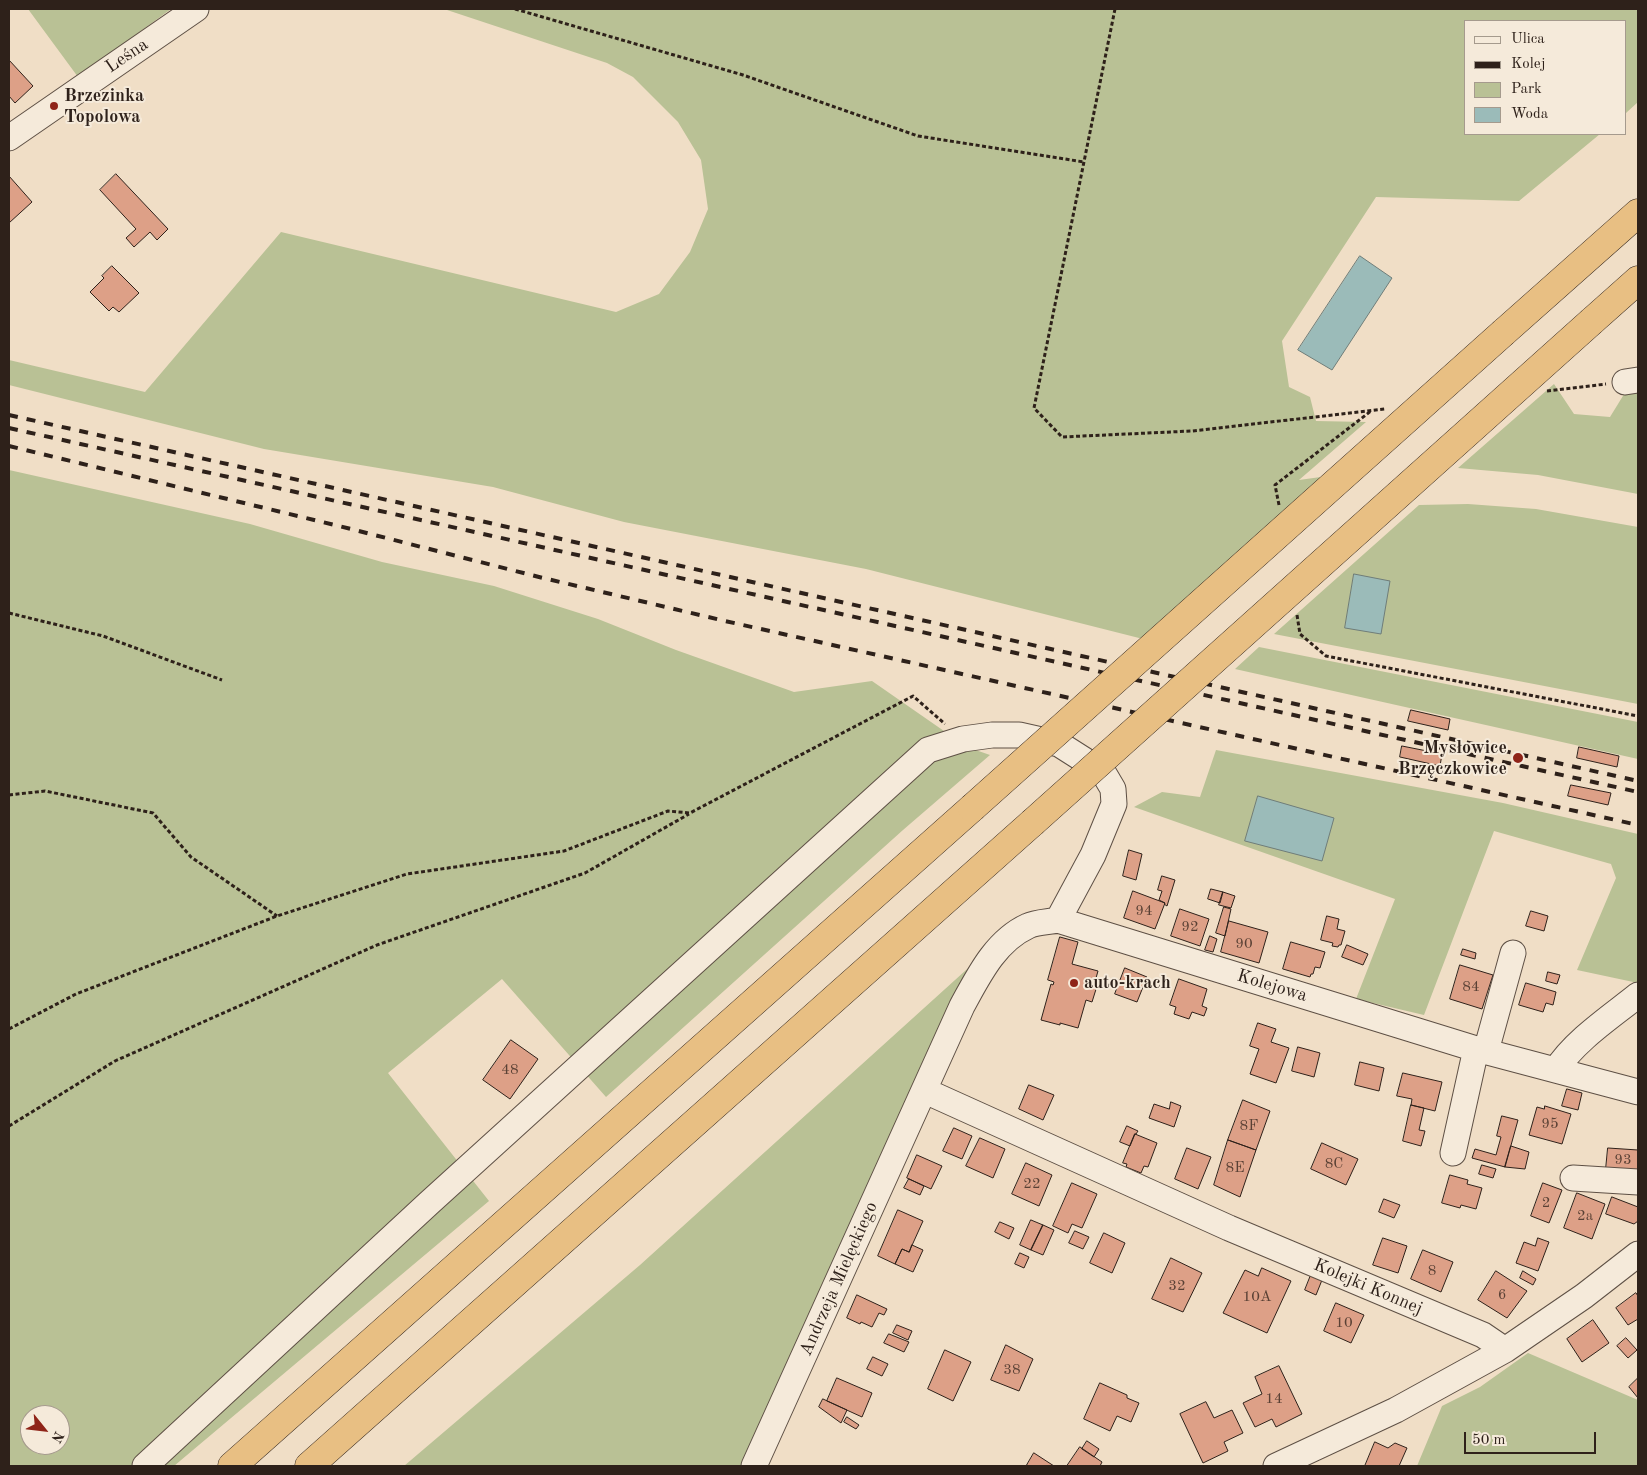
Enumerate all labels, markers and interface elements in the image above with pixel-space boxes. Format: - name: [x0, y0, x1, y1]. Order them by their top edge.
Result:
- legend: [1464, 20, 1627, 135]
- text: Ulica: [1511, 32, 1545, 47]
- street label: Leśna: [102, 34, 152, 78]
- text: Kolej: [1511, 57, 1546, 72]
- text: Park: [1511, 82, 1542, 97]
- place label: Brzezinka Topolowa: [64, 85, 144, 128]
- marker: Brzezinka Topolowa: [48, 100, 60, 112]
- text: Woda: [1511, 107, 1548, 122]
- place label: Mysłowice Brzęczkowice: [1398, 737, 1507, 780]
- marker: Mysłowice Brzęczkowice: [1511, 751, 1525, 765]
- house number: 94: [1135, 902, 1153, 920]
- house number: 92: [1181, 918, 1199, 936]
- house number: 90: [1235, 935, 1253, 953]
- street label: Kolejowa: [1234, 965, 1310, 1007]
- place label: auto-krach: [1084, 972, 1171, 994]
- marker: auto-krach: [1068, 977, 1080, 989]
- house number: 84: [1462, 978, 1480, 996]
- house number: 48: [501, 1061, 519, 1079]
- house number: 95: [1541, 1115, 1559, 1133]
- house number: 8F: [1240, 1117, 1258, 1135]
- house number: 93: [1614, 1151, 1632, 1169]
- house number: 8C: [1325, 1155, 1343, 1173]
- house number: 8E: [1225, 1159, 1245, 1177]
- house number: 22: [1023, 1175, 1041, 1193]
- house number: 2: [1542, 1194, 1550, 1212]
- street label: Andrzeja Mielęckiego: [795, 1199, 883, 1359]
- house number: 2a: [1577, 1207, 1593, 1225]
- street label: Kolejki Konnej: [1310, 1254, 1426, 1320]
- house number: 8: [1428, 1262, 1436, 1280]
- house number: 32: [1168, 1277, 1186, 1295]
- house number: 6: [1498, 1286, 1506, 1304]
- house number: 10A: [1243, 1288, 1271, 1306]
- house number: 10: [1335, 1314, 1353, 1332]
- house number: 38: [1003, 1361, 1021, 1379]
- house number: 14: [1265, 1390, 1283, 1408]
- north arrow: [20, 1405, 70, 1455]
- scale bar: [1467, 1422, 1600, 1454]
- text: N: [49, 1429, 66, 1445]
- text: 50 m: [1472, 1433, 1506, 1448]

